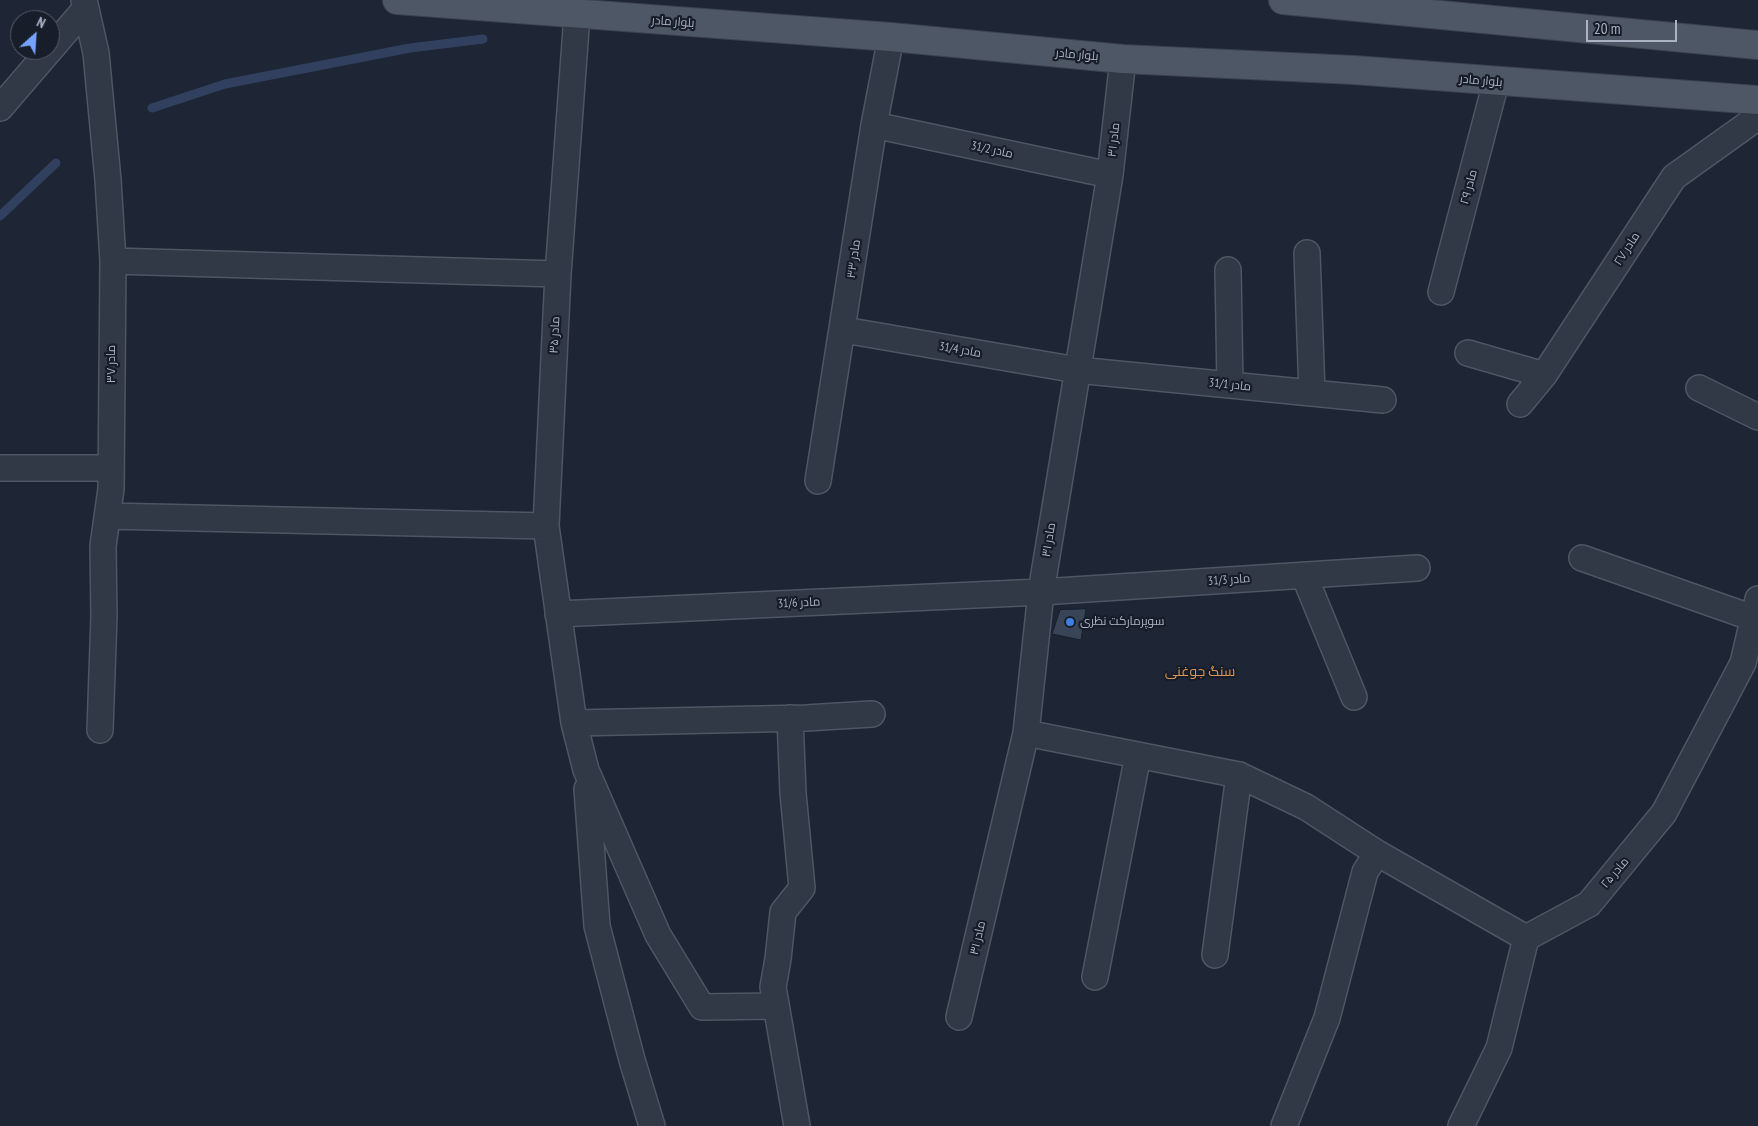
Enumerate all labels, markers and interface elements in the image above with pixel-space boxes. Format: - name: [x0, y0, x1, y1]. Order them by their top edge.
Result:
- north arrow: [10, 10, 60, 60]
- scale bar: [1588, 10, 1679, 42]
- text: N: [34, 13, 48, 32]
- street label: بلوار مادر: [651, 13, 695, 31]
- text: 20 m: [1594, 19, 1620, 38]
- street label: بلوار مادر: [1055, 46, 1099, 64]
- street label: بلوار مادر: [1459, 72, 1503, 90]
- street label: مادر ۳۱: [1105, 122, 1123, 158]
- street label: مادر 31/2: [970, 139, 1014, 161]
- street label: مادر ۲۹: [1457, 168, 1481, 206]
- street label: مادر ۲۷: [1611, 230, 1643, 268]
- street label: مادر ۳۳: [844, 239, 864, 279]
- street label: مادر ۳۵: [547, 316, 563, 354]
- street label: مادر 31/4: [938, 339, 982, 361]
- street label: مادر ۳۷: [105, 345, 119, 383]
- street label: مادر 31/1: [1208, 376, 1252, 394]
- street label: مادر ۳۱: [1039, 522, 1059, 558]
- street label: مادر 31/3: [1207, 571, 1251, 589]
- street label: مادر 31/6: [777, 595, 821, 611]
- place label: سوپرمارکت نظری: [1080, 615, 1164, 629]
- marker: سوپرمارکت نظری: [1064, 616, 1076, 628]
- district label: سنگ جوغنی: [1165, 664, 1235, 680]
- street label: مادر ۲۵: [1598, 855, 1632, 891]
- street label: مادر ۳۱: [967, 920, 989, 956]

